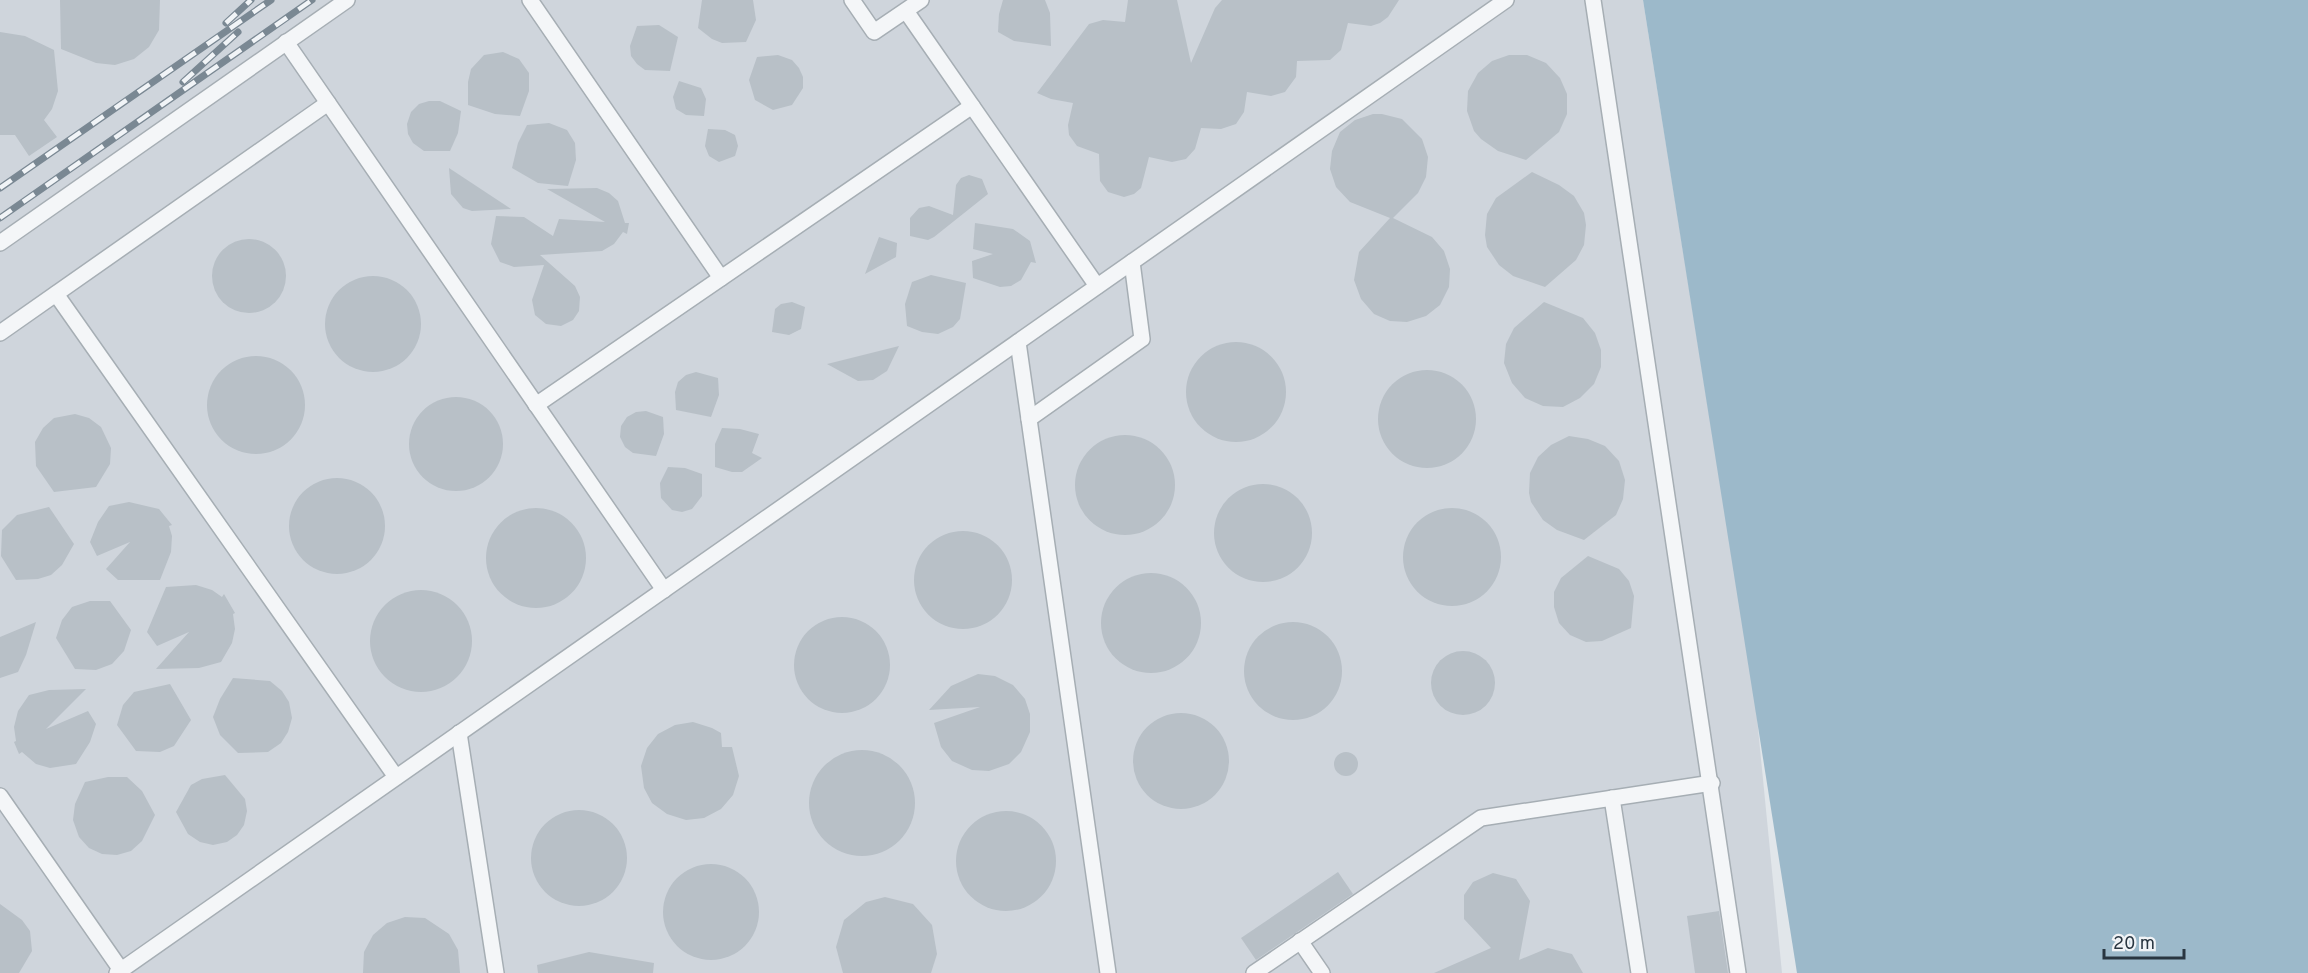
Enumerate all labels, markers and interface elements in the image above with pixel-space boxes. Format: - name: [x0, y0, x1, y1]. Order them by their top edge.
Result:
- scale bar: [2104, 922, 2184, 960]
- text: 20 m: [2113, 933, 2155, 956]

